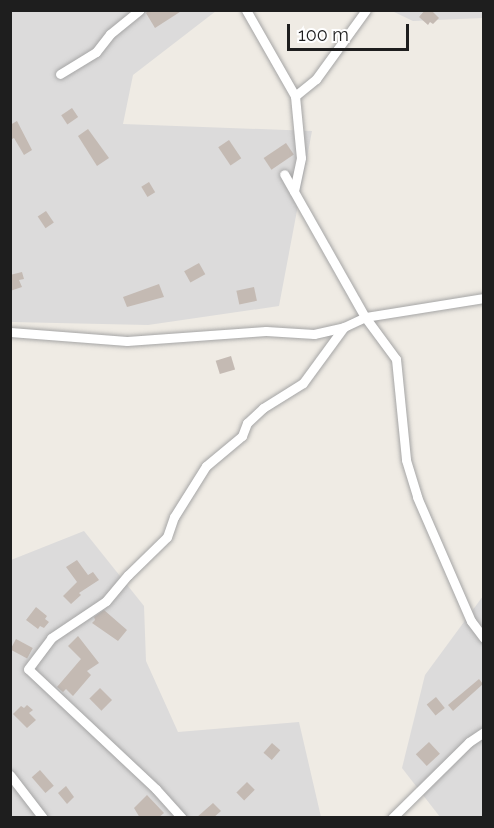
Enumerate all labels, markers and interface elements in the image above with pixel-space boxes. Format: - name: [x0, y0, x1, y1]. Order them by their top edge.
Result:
- scale bar: [290, 12, 412, 50]
- text: 100 m: [298, 24, 349, 45]

